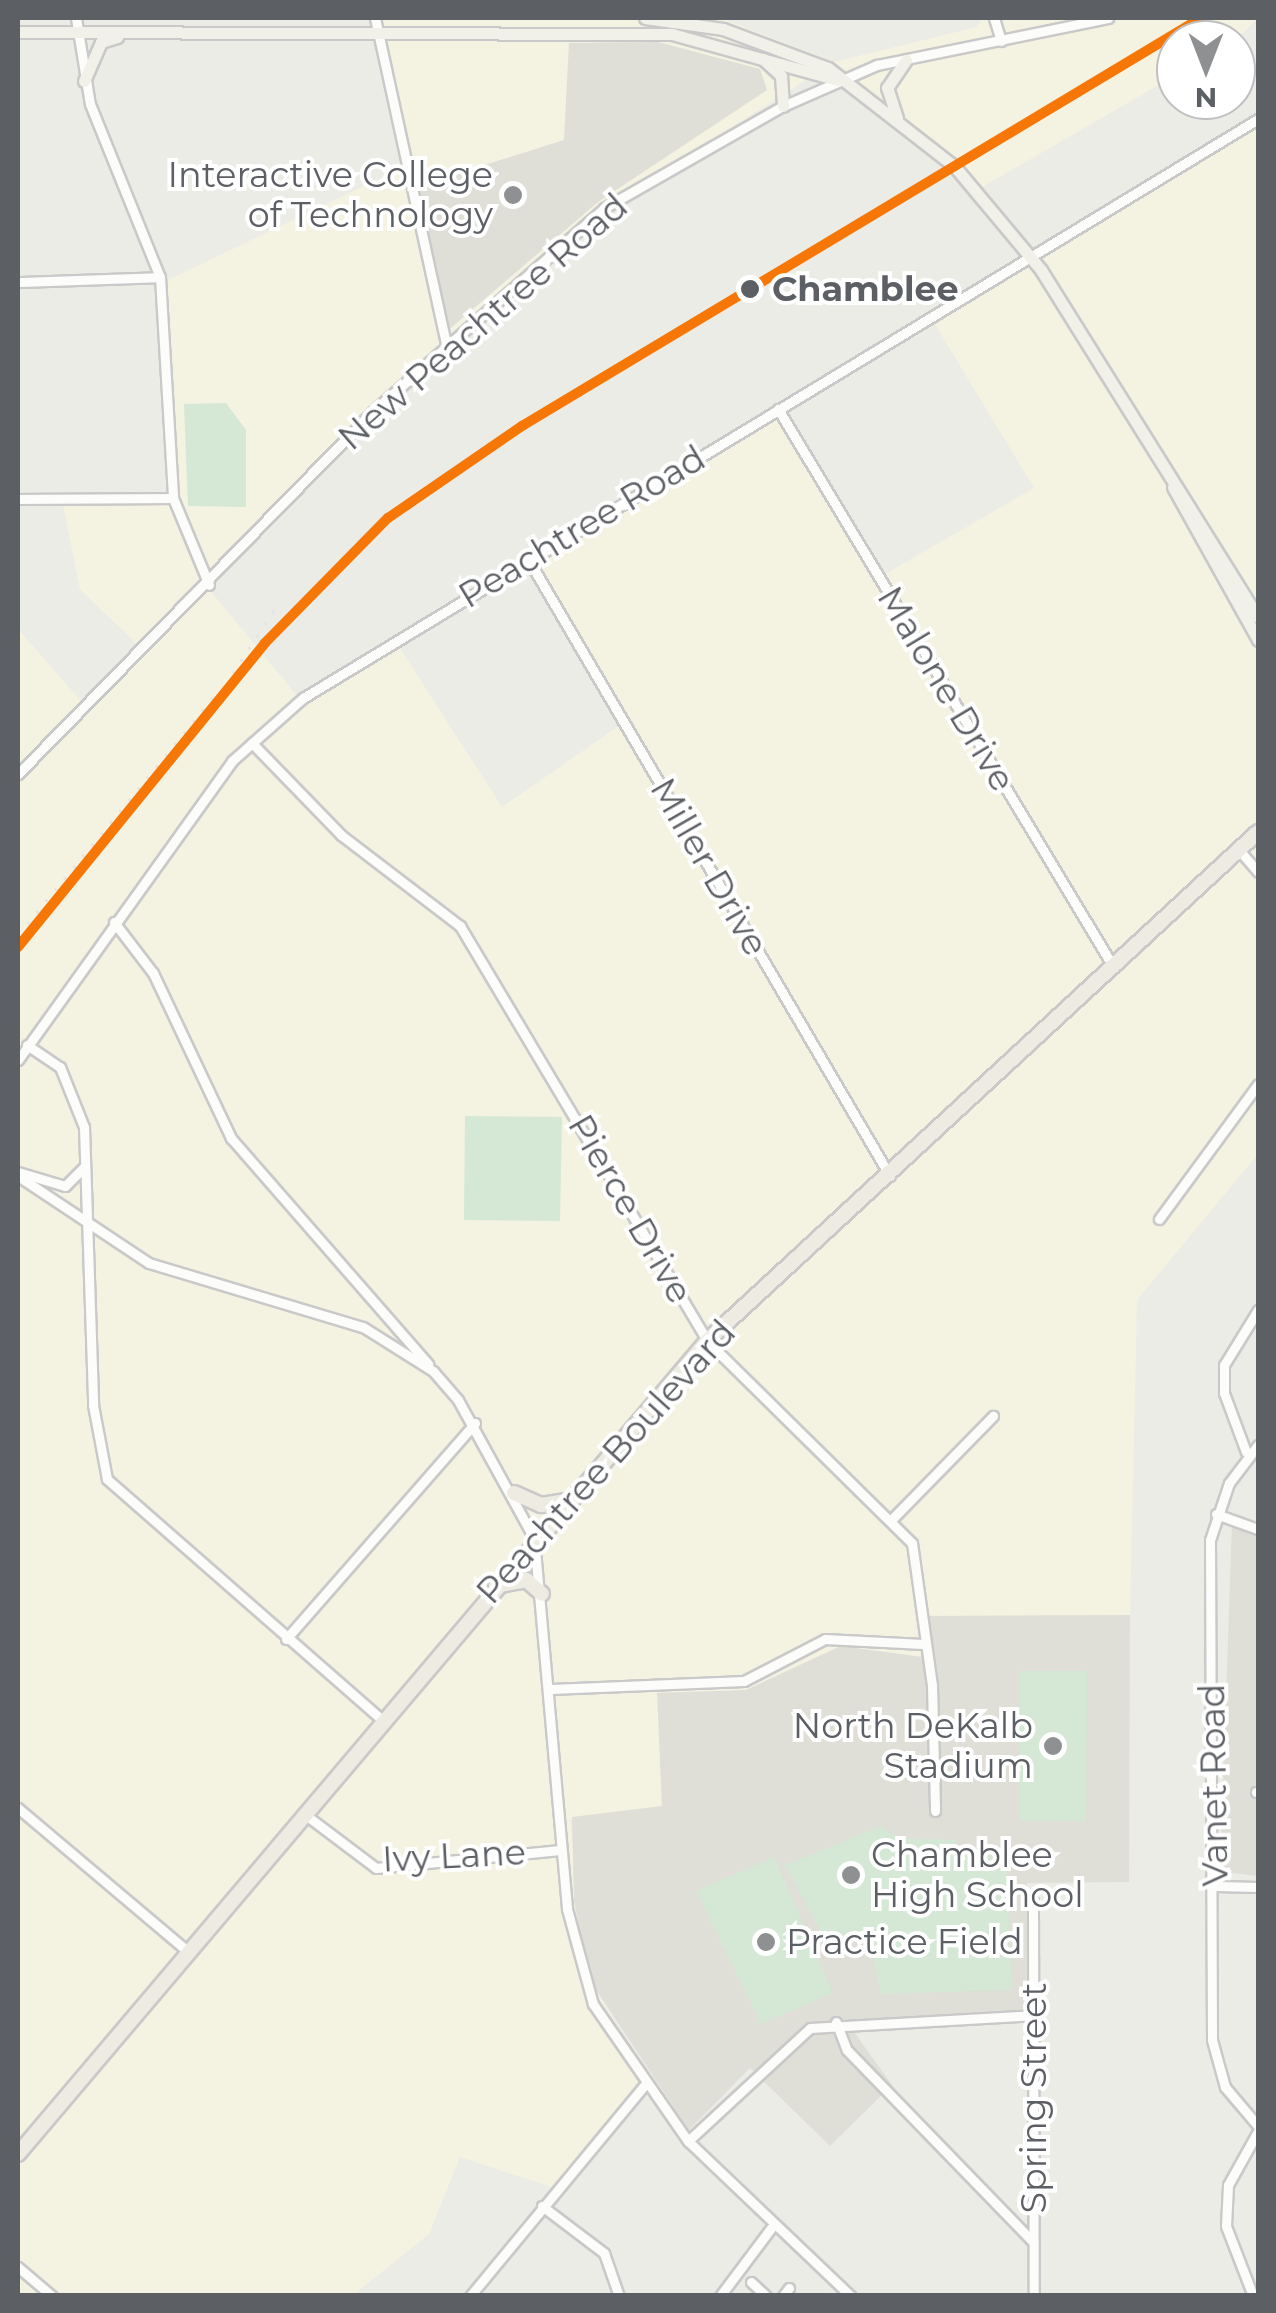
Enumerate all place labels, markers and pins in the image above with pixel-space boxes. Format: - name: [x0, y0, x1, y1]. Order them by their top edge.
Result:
- place label: Interactive College of Technology: [167, 154, 493, 236]
- marker: Interactive College of Technology: [502, 184, 524, 206]
- place label: Chamblee: [772, 268, 959, 310]
- marker: Chamblee: [737, 276, 763, 302]
- place label: North DeKalb Stadium: [793, 1705, 1033, 1787]
- marker: North DeKalb Stadium: [1042, 1735, 1064, 1757]
- place label: Chamblee High School: [871, 1834, 1084, 1916]
- marker: Chamblee High School: [840, 1864, 862, 1886]
- place label: Practice Field: [786, 1921, 1023, 1963]
- marker: Practice Field: [755, 1931, 777, 1953]

